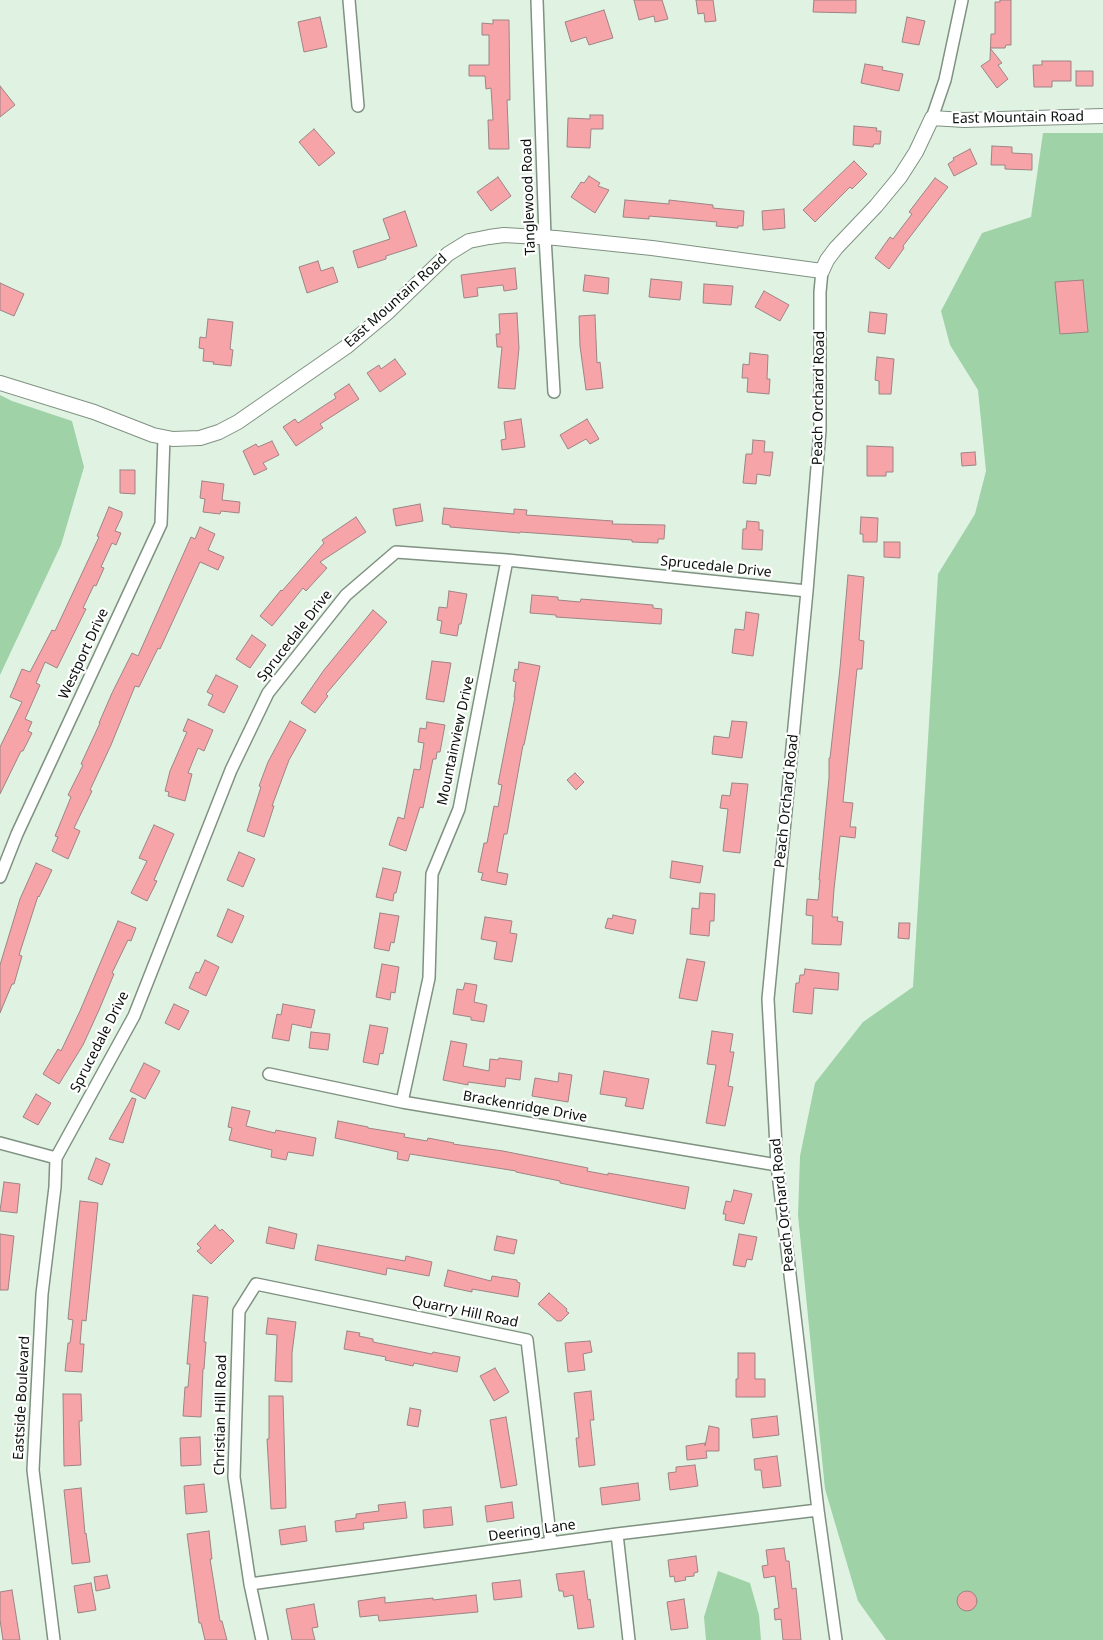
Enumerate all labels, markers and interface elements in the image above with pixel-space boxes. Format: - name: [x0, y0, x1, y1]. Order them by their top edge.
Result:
- street label: East Mountain Road: [952, 108, 1084, 128]
- street label: Tanglewood Road: [519, 138, 539, 256]
- street label: East Mountain Road: [341, 251, 451, 351]
- street label: Peach Orchard Road: [809, 331, 829, 465]
- street label: Sprucedale Drive: [660, 553, 772, 581]
- street label: Sprucedale Drive: [254, 587, 336, 685]
- street label: Westport Drive: [56, 606, 112, 702]
- street label: Mountainview Drive: [434, 675, 478, 807]
- street label: Peach Orchard Road: [772, 733, 802, 869]
- street label: Sprucedale Drive: [67, 988, 133, 1096]
- street label: Brackenridge Drive: [462, 1088, 588, 1126]
- street label: Peach Orchard Road: [768, 1137, 798, 1273]
- street label: Quarry Hill Road: [410, 1293, 520, 1331]
- street label: Eastside Boulevard: [10, 1335, 34, 1461]
- street label: Christian Hill Road: [212, 1354, 230, 1476]
- street label: Deering Lane: [487, 1517, 577, 1545]

